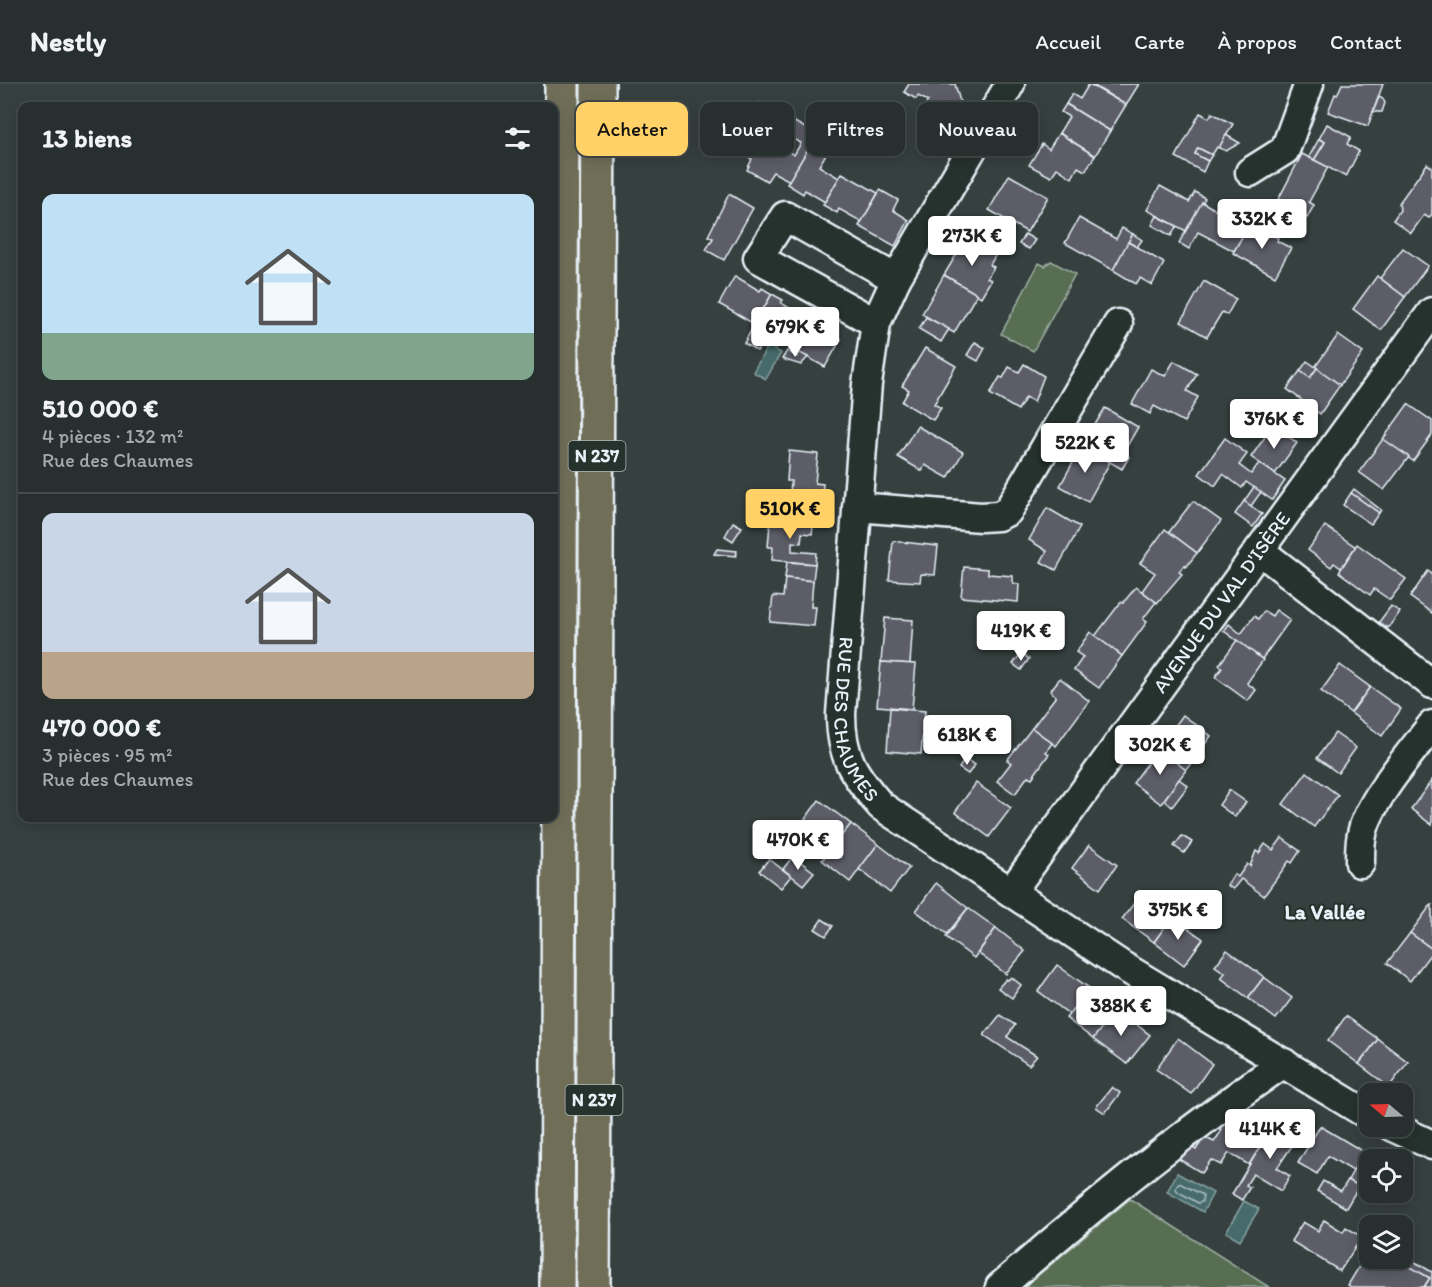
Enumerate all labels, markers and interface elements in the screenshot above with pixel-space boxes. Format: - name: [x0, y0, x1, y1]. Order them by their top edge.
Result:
- text: Nestly: [30, 24, 106, 58]
- text: Accueil: [1036, 29, 1101, 54]
- text: Carte: [1134, 29, 1185, 54]
- text: À propos: [1218, 29, 1297, 54]
- text: Contact: [1330, 29, 1402, 54]
- chip: Acheter: [576, 102, 688, 156]
- chip: Louer: [700, 102, 794, 156]
- chip: Filtres: [806, 102, 905, 156]
- chip: Nouveau: [917, 102, 1038, 156]
- text: 13 biens: [42, 122, 132, 154]
- icon: filters: [501, 122, 534, 155]
- pin: 332K €: [1213, 199, 1311, 250]
- text: 332K €: [1231, 206, 1293, 230]
- pin: 273K €: [923, 216, 1021, 267]
- text: 273K €: [942, 223, 1002, 247]
- icon: home: [234, 233, 342, 341]
- pin: 679K €: [746, 307, 844, 358]
- text: 679K €: [765, 314, 825, 338]
- text: 510 000 €: [42, 392, 158, 424]
- pin: 376K €: [1225, 399, 1323, 450]
- text: 376K €: [1244, 406, 1304, 430]
- pin: 522K €: [1036, 423, 1134, 474]
- text: 4 pièces · 132 m²: [42, 424, 183, 448]
- text: 522K €: [1055, 430, 1115, 454]
- road number: N 237: [568, 441, 626, 471]
- text: Rue des Chaumes: [42, 448, 193, 472]
- pin: 510K €: [741, 489, 839, 540]
- text: 510K €: [760, 496, 820, 520]
- street label: AVENUE DU VAL D'ISÈRE: [1148, 507, 1295, 698]
- icon: home: [234, 552, 342, 660]
- pin: 419K €: [972, 611, 1070, 662]
- text: 419K €: [991, 618, 1051, 642]
- street label: RUE DES CHAUMES: [829, 636, 884, 806]
- text: 470 000 €: [42, 711, 161, 743]
- pin: 618K €: [918, 715, 1016, 766]
- text: 618K €: [937, 722, 997, 746]
- pin: 302K €: [1111, 725, 1209, 776]
- text: 302K €: [1129, 732, 1191, 756]
- text: 3 pièces · 95 m²: [42, 743, 173, 767]
- text: Rue des Chaumes: [42, 767, 193, 791]
- pin: 470K €: [749, 820, 847, 871]
- text: 470K €: [767, 827, 829, 851]
- pin: 375K €: [1129, 890, 1227, 941]
- text: 375K €: [1148, 897, 1208, 921]
- district label: La Vallée: [1285, 899, 1366, 924]
- pin: 388K €: [1072, 986, 1170, 1037]
- text: 388K €: [1090, 993, 1152, 1017]
- north arrow: [1359, 1083, 1413, 1137]
- map controls: [1359, 1083, 1413, 1269]
- road number: N 237: [566, 1085, 622, 1115]
- pin: 414K €: [1221, 1109, 1319, 1160]
- text: 414K €: [1239, 1116, 1301, 1140]
- button: locate: [1359, 1149, 1413, 1203]
- button: layers: [1359, 1215, 1413, 1269]

